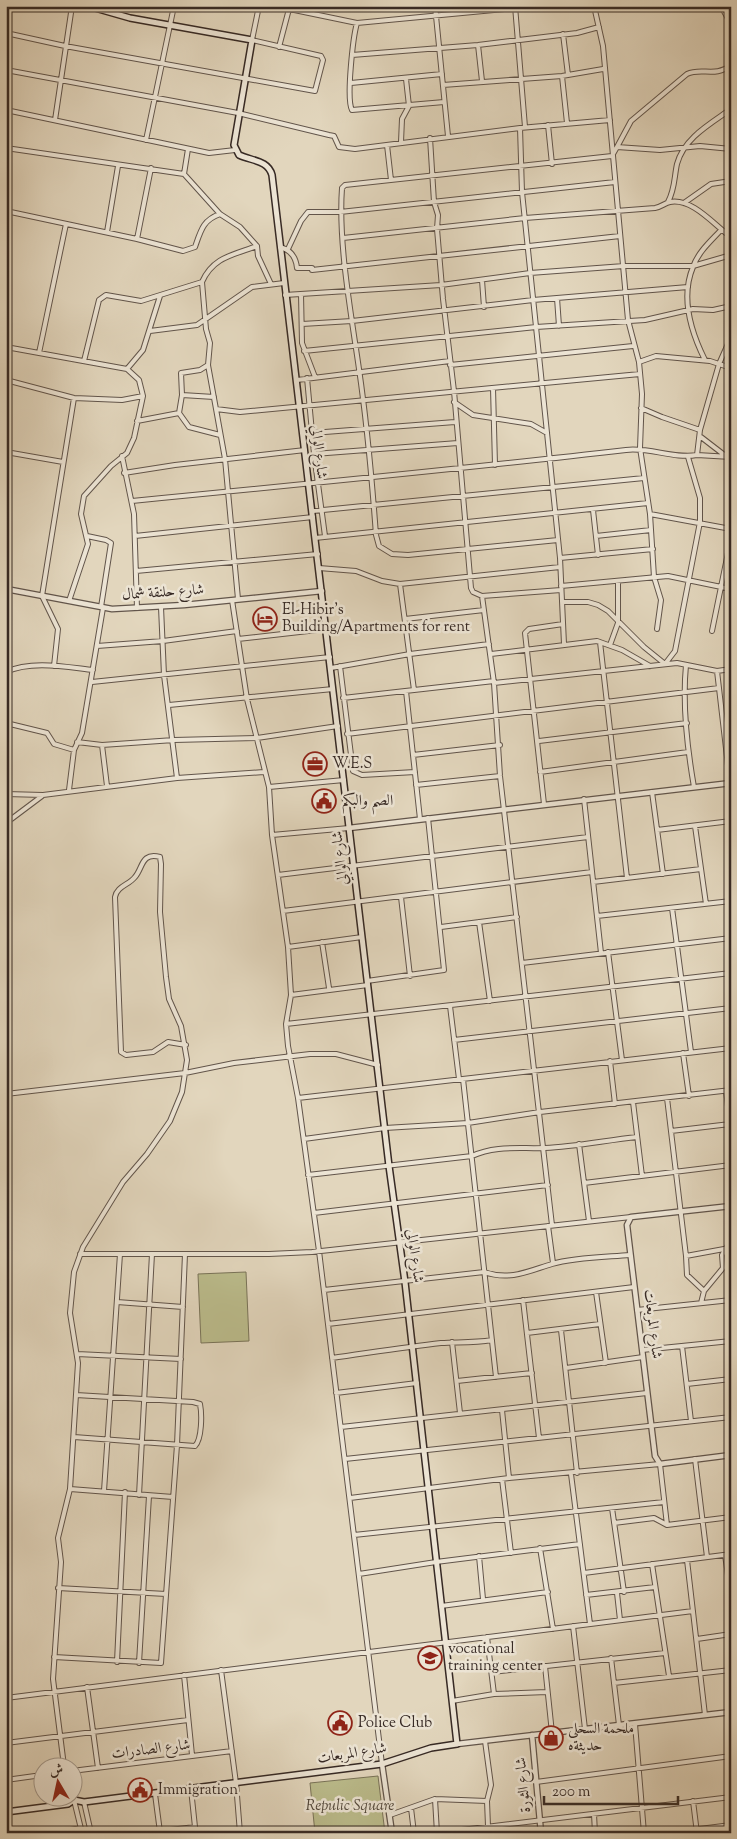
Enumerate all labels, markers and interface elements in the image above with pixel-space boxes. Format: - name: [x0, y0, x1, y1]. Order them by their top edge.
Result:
- street label: شارع الوالي: [303, 424, 332, 480]
- street label: شارع حلنقة شمال: [121, 580, 205, 607]
- place label: El-Hibir's Building/Apartments for rent: [282, 600, 470, 638]
- hotel icon: El-Hibir's Building/Apartments for rent: [252, 606, 278, 632]
- office icon: W.E.S: [302, 751, 328, 777]
- place label: W.E.S: [332, 754, 372, 775]
- public building icon: الصم والبكم: [311, 788, 337, 814]
- place label: الصم والبكم: [342, 791, 393, 815]
- street label: شارع الوالي: [327, 830, 356, 886]
- street label: شارع الوالي: [399, 1228, 428, 1285]
- street label: شارع المربعات: [636, 1288, 667, 1360]
- place label: vocational training center: [448, 1639, 543, 1677]
- school or university icon: vocational training center: [417, 1645, 443, 1671]
- public building icon: Police Club: [327, 1710, 353, 1736]
- place label: Police Club: [358, 1713, 432, 1734]
- place label: ملحمة السحلى حديثةه: [568, 1719, 634, 1757]
- shop icon: ملحمة السحلى حديثةه: [538, 1725, 564, 1751]
- street label: شارع الصادرات: [110, 1735, 192, 1766]
- street label: شارع المربعات: [316, 1738, 388, 1771]
- north arrow: [32, 1756, 82, 1806]
- street label: شارع الثورة: [511, 1756, 538, 1814]
- text: ش: [48, 1760, 65, 1782]
- scale bar: [544, 1774, 678, 1806]
- public building icon: Immigration: [127, 1777, 153, 1803]
- place label: Immigration: [158, 1780, 238, 1801]
- text: 200 m: [552, 1782, 591, 1803]
- park label: Repulic Square: [306, 1796, 394, 1817]

